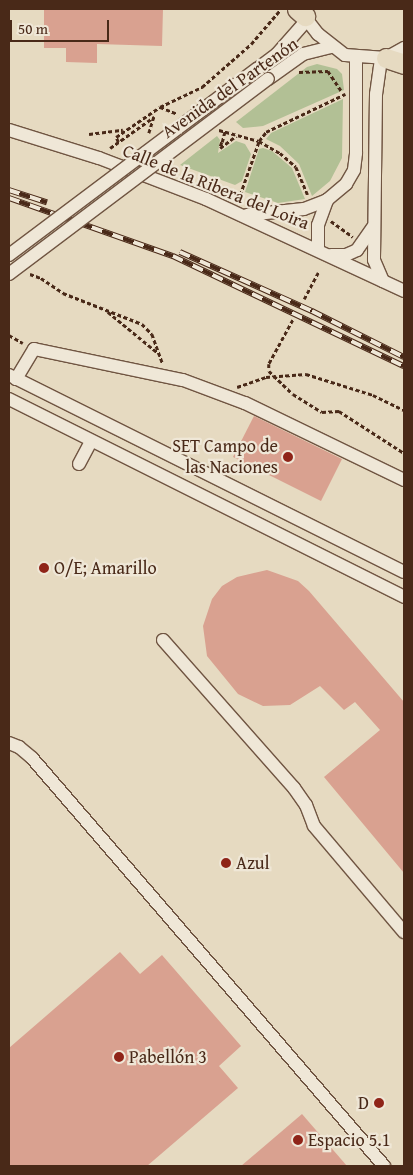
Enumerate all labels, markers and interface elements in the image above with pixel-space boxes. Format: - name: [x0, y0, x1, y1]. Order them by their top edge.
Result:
- scale bar: [12, 10, 111, 42]
- text: 50 m: [18, 18, 48, 39]
- street label: Avenida del Partenón: [158, 33, 302, 143]
- street label: Calle de la Ribera del Loira: [120, 140, 312, 234]
- place label: SET Campo de las Naciones: [172, 436, 278, 478]
- marker: SET Campo de las Naciones: [282, 451, 294, 463]
- place label: O/E; Amarillo: [54, 557, 157, 579]
- marker: O/E; Amarillo: [38, 562, 50, 574]
- place label: Azul: [236, 852, 270, 874]
- marker: Azul: [220, 857, 232, 869]
- place label: Pabellón 3: [129, 1046, 207, 1068]
- marker: Pabellón 3: [113, 1051, 125, 1063]
- place label: D: [358, 1092, 369, 1114]
- marker: D: [373, 1097, 385, 1109]
- place label: Espacio 5.1: [308, 1129, 390, 1151]
- marker: Espacio 5.1: [292, 1134, 304, 1146]

